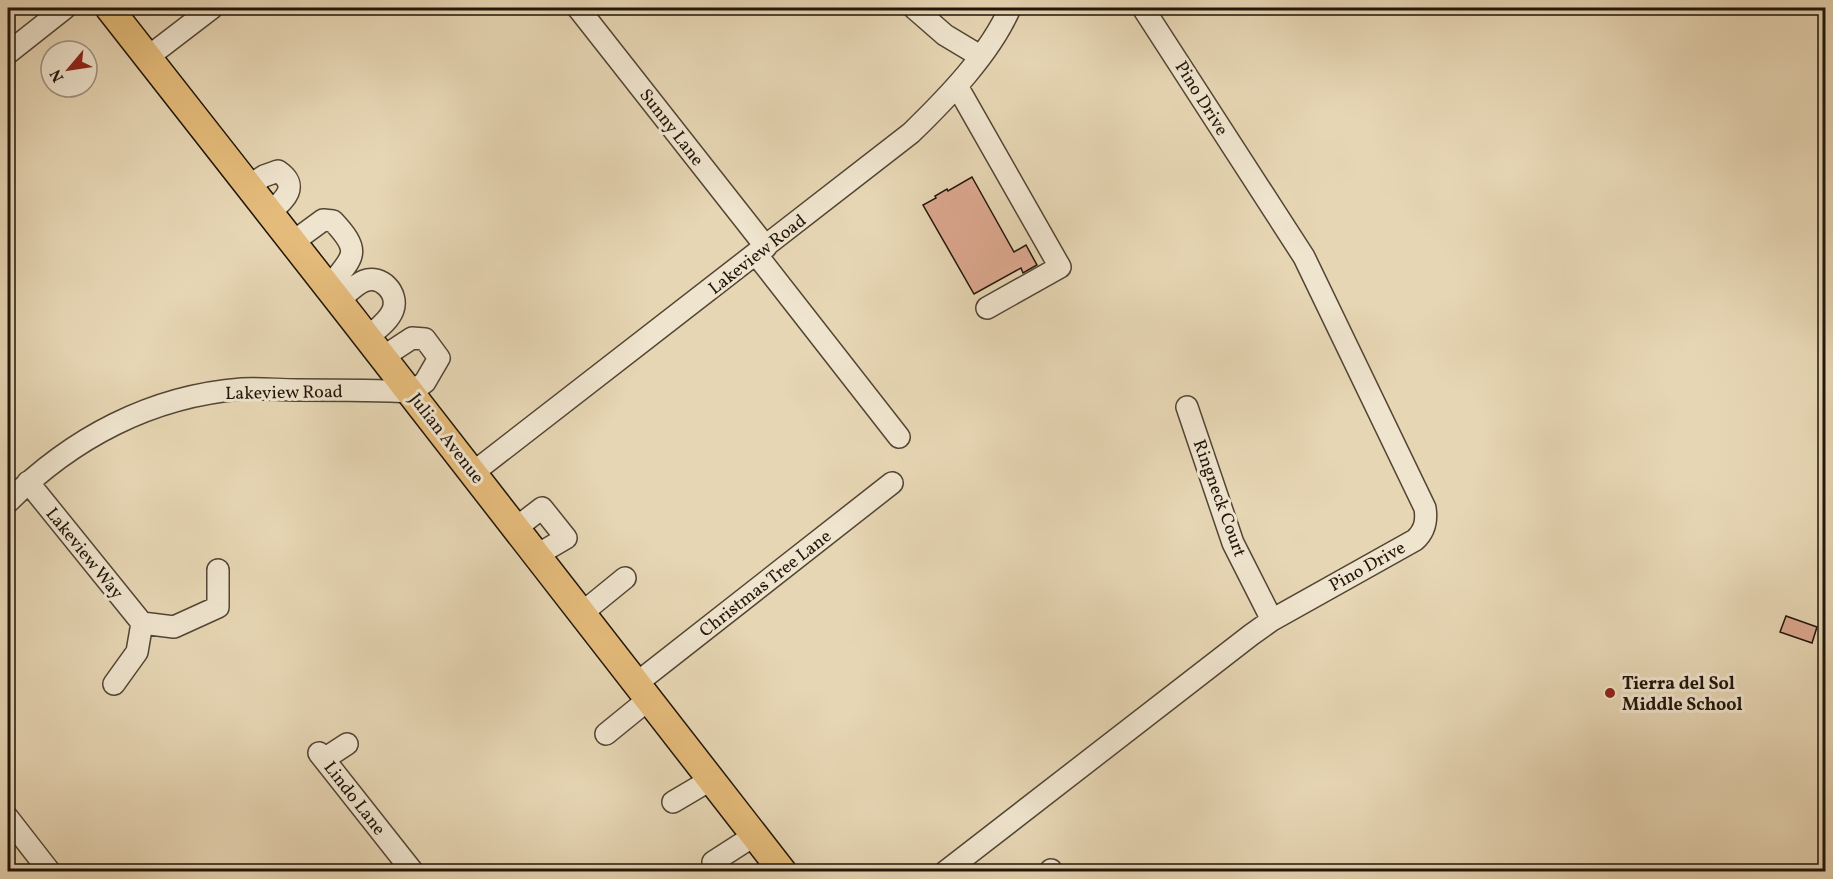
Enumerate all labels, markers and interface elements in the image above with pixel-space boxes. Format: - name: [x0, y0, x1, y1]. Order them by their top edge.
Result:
- north arrow: [39, 39, 99, 99]
- street label: Pino Drive: [1168, 57, 1234, 141]
- text: N: [45, 65, 70, 86]
- street label: Sunny Lane: [633, 84, 709, 172]
- street label: Lakeview Road: [704, 209, 812, 301]
- street label: Lakeview Road: [225, 380, 343, 407]
- street label: Julian Avenue: [402, 388, 489, 490]
- street label: Ringneck Court: [1186, 436, 1251, 561]
- street label: Lakeview Way: [39, 503, 129, 605]
- street label: Christmas Tree Lane: [695, 525, 837, 644]
- street label: Pino Drive: [1325, 536, 1410, 599]
- place label: Tierra del Sol Middle School: [1622, 672, 1743, 718]
- marker: Tierra del Sol Middle School: [1603, 686, 1617, 700]
- street label: Lindo Lane: [317, 757, 391, 841]

